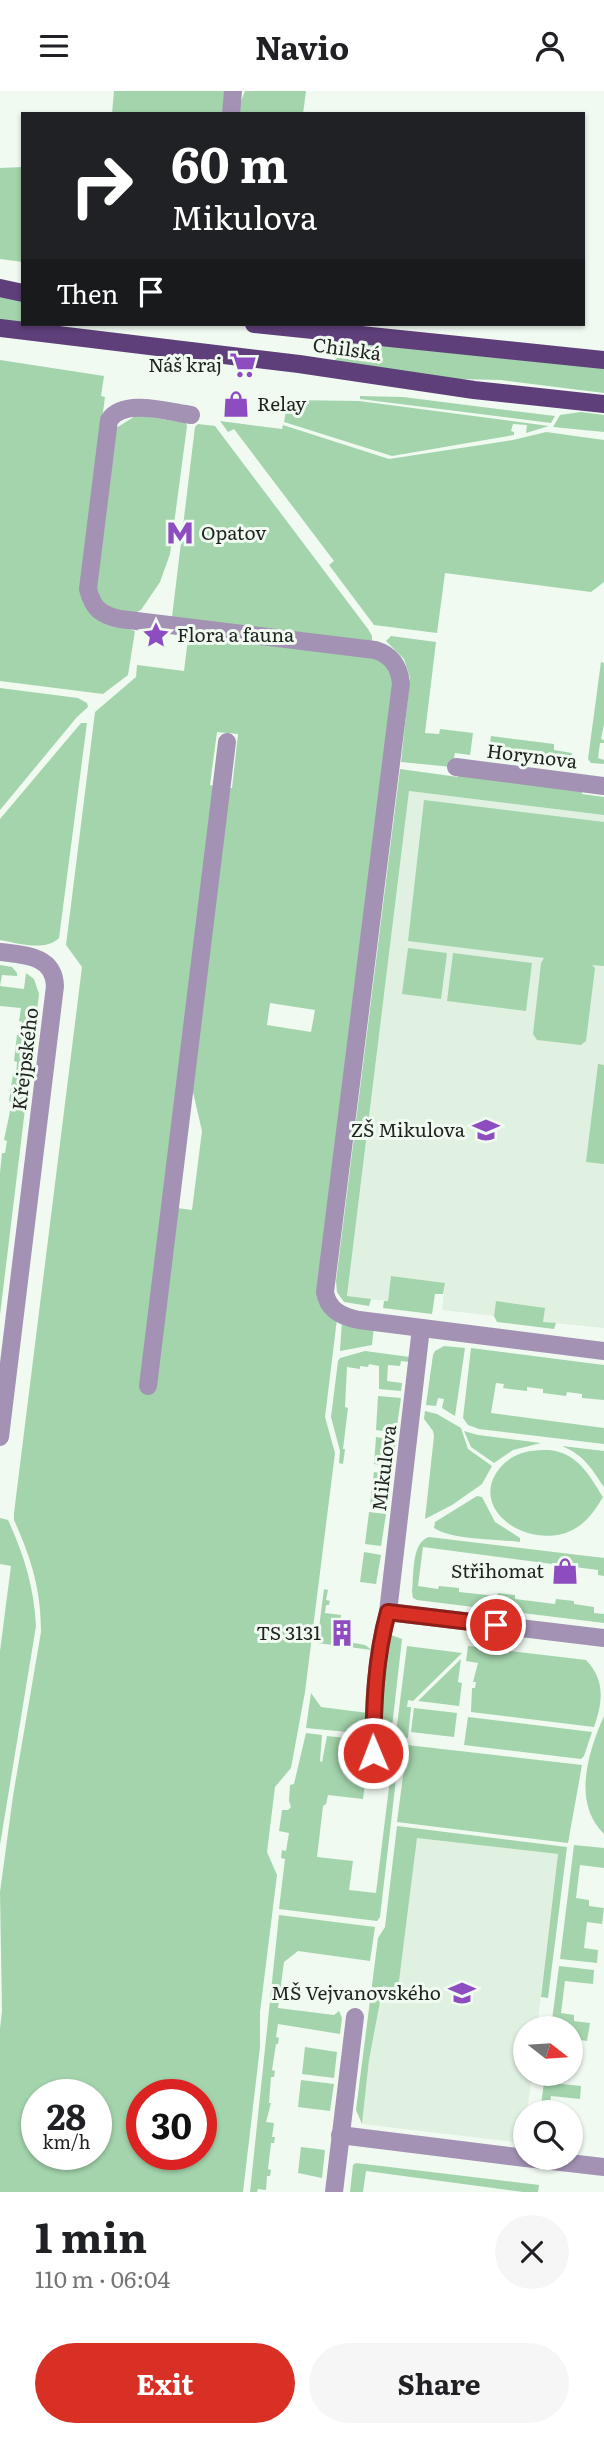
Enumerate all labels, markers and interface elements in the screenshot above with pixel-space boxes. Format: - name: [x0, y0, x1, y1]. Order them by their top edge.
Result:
- text: Navio: [255, 22, 349, 70]
- icon: menu: [35, 27, 73, 65]
- icon: person: [531, 27, 569, 65]
- text: 60 m: [171, 125, 288, 198]
- icon: right: [56, 140, 147, 231]
- text: Mikulova: [171, 192, 317, 240]
- text: Then: [56, 273, 118, 312]
- icon: arrive: [132, 273, 170, 311]
- street label: Chilská: [311, 329, 384, 367]
- place label: Náš kraj: [148, 350, 222, 378]
- supermarket icon: Náš kraj: [228, 350, 258, 380]
- shop icon: Relay: [221, 389, 251, 419]
- place label: Relay: [257, 389, 306, 417]
- metro station icon: Opatov: [165, 518, 195, 548]
- place label: Opatov: [201, 518, 267, 546]
- place icon: Flora a fauna: [141, 620, 171, 650]
- place label: Flora a fauna: [177, 620, 295, 648]
- street label: Horynova: [485, 736, 580, 775]
- street label: Křejpského: [4, 1006, 44, 1112]
- place label: ZŠ Mikulova: [351, 1115, 466, 1143]
- school or university icon: ZŠ Mikulova: [471, 1115, 501, 1145]
- street label: Mikulova: [364, 1422, 402, 1513]
- place label: Střihomat: [451, 1556, 544, 1584]
- shop icon: Střihomat: [550, 1556, 580, 1586]
- pin: [466, 1595, 526, 1655]
- icon: arrive: [477, 1606, 515, 1644]
- place label: TS 3131: [256, 1618, 321, 1646]
- building icon: TS 3131: [327, 1618, 357, 1648]
- position arrow: [336, 1716, 410, 1790]
- place label: MŠ Vejvanovského: [271, 1978, 441, 2006]
- school or university icon: MŠ Vejvanovského: [447, 1978, 477, 2008]
- north arrow: [513, 2016, 583, 2086]
- map controls: [513, 2016, 583, 2170]
- speed limit sign: 30: [126, 2079, 217, 2170]
- text: 28: [47, 2089, 86, 2141]
- button: search: [513, 2100, 583, 2170]
- text: km/h: [43, 2128, 90, 2155]
- text: 1 min: [35, 2204, 147, 2266]
- button: close: [495, 2215, 569, 2289]
- text: 110 m · 06:04: [35, 2261, 170, 2295]
- button: Exit: [35, 2343, 295, 2423]
- button: Share: [309, 2343, 569, 2423]

